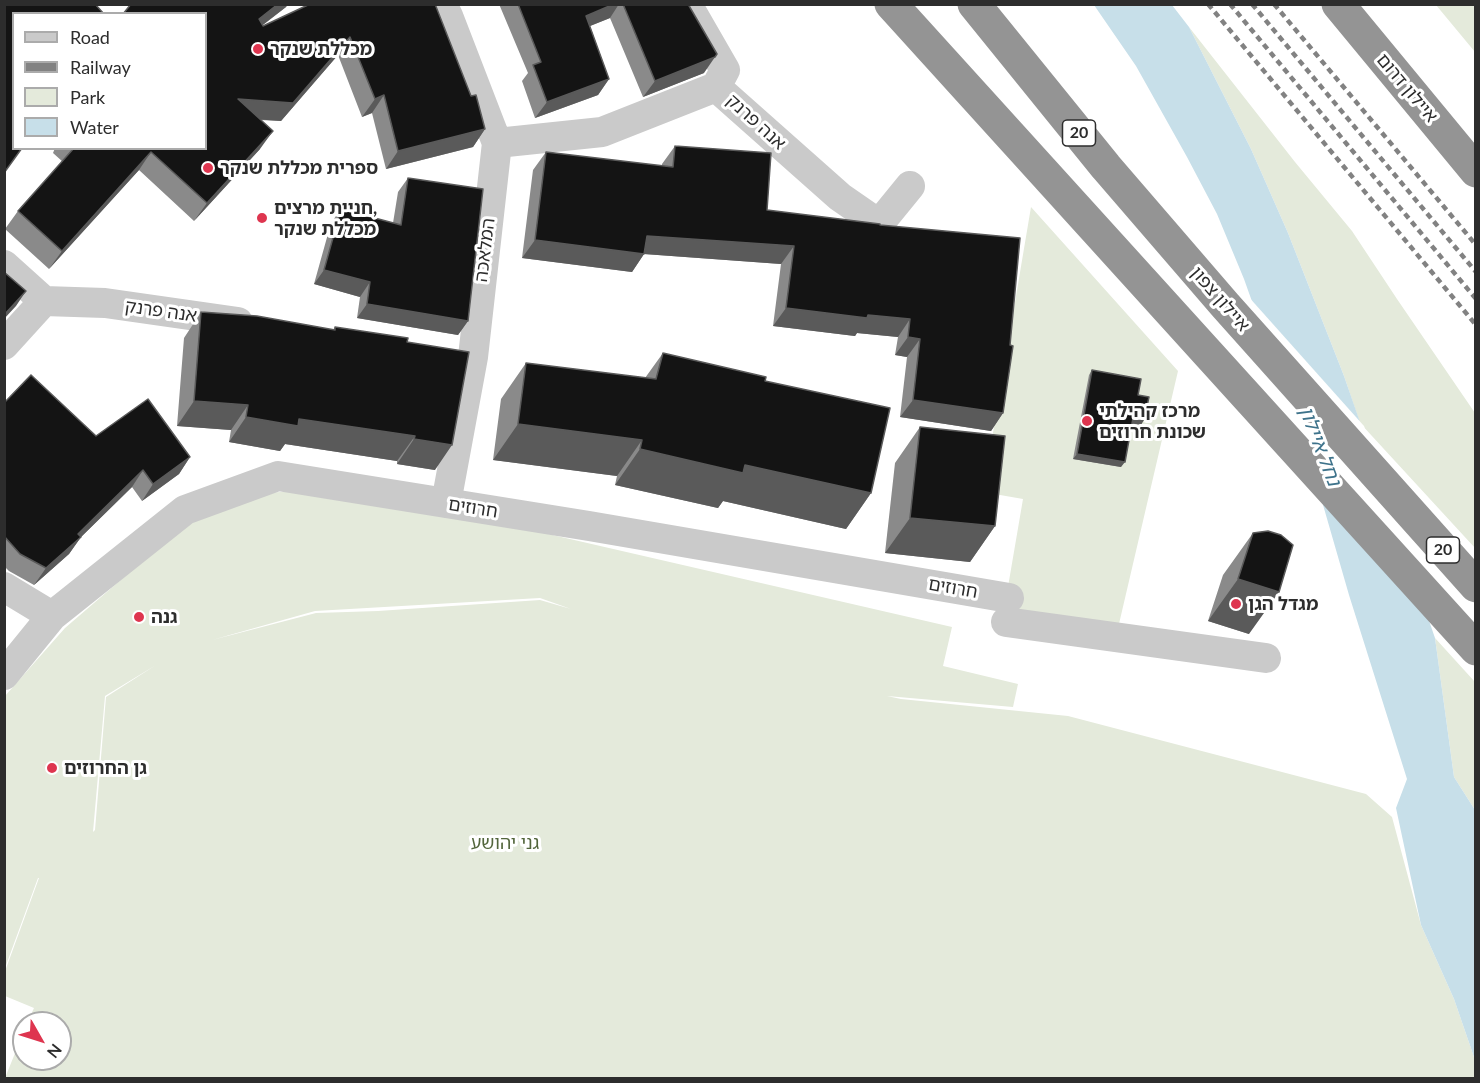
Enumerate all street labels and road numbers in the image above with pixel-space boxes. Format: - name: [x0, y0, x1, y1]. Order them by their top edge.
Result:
- street label: איילון דרום: [1372, 49, 1442, 127]
- street label: אנה פרנק: [722, 90, 790, 154]
- road number: 20: [1062, 120, 1096, 146]
- street label: המלאכה: [470, 217, 500, 283]
- street label: איילון צפון: [1186, 262, 1254, 336]
- street label: אנה פרנק: [124, 295, 198, 327]
- street label: חרוזים: [447, 493, 499, 523]
- road number: 20: [1426, 537, 1460, 563]
- street label: חרוזים: [927, 573, 979, 603]

